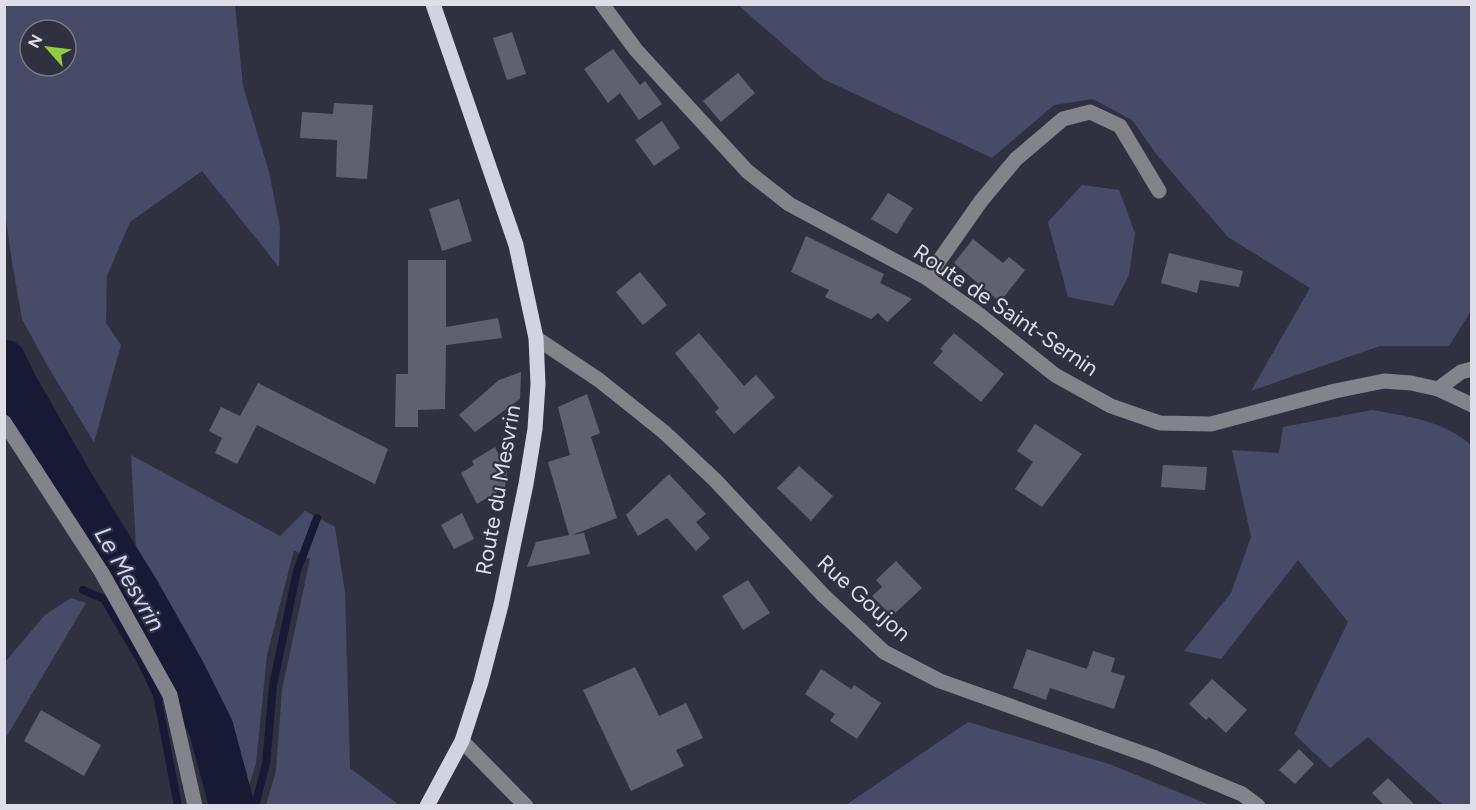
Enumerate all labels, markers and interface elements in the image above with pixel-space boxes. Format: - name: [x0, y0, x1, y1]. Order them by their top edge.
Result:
- north arrow: [18, 18, 78, 78]
- text: N: [24, 31, 46, 51]
- street label: Route de Saint-Sernin: [908, 238, 1104, 382]
- street label: Route du Mesvrin: [470, 403, 526, 577]
- water label: Le Mesvrin: [88, 522, 172, 636]
- street label: Rue Goujon: [812, 549, 916, 647]

